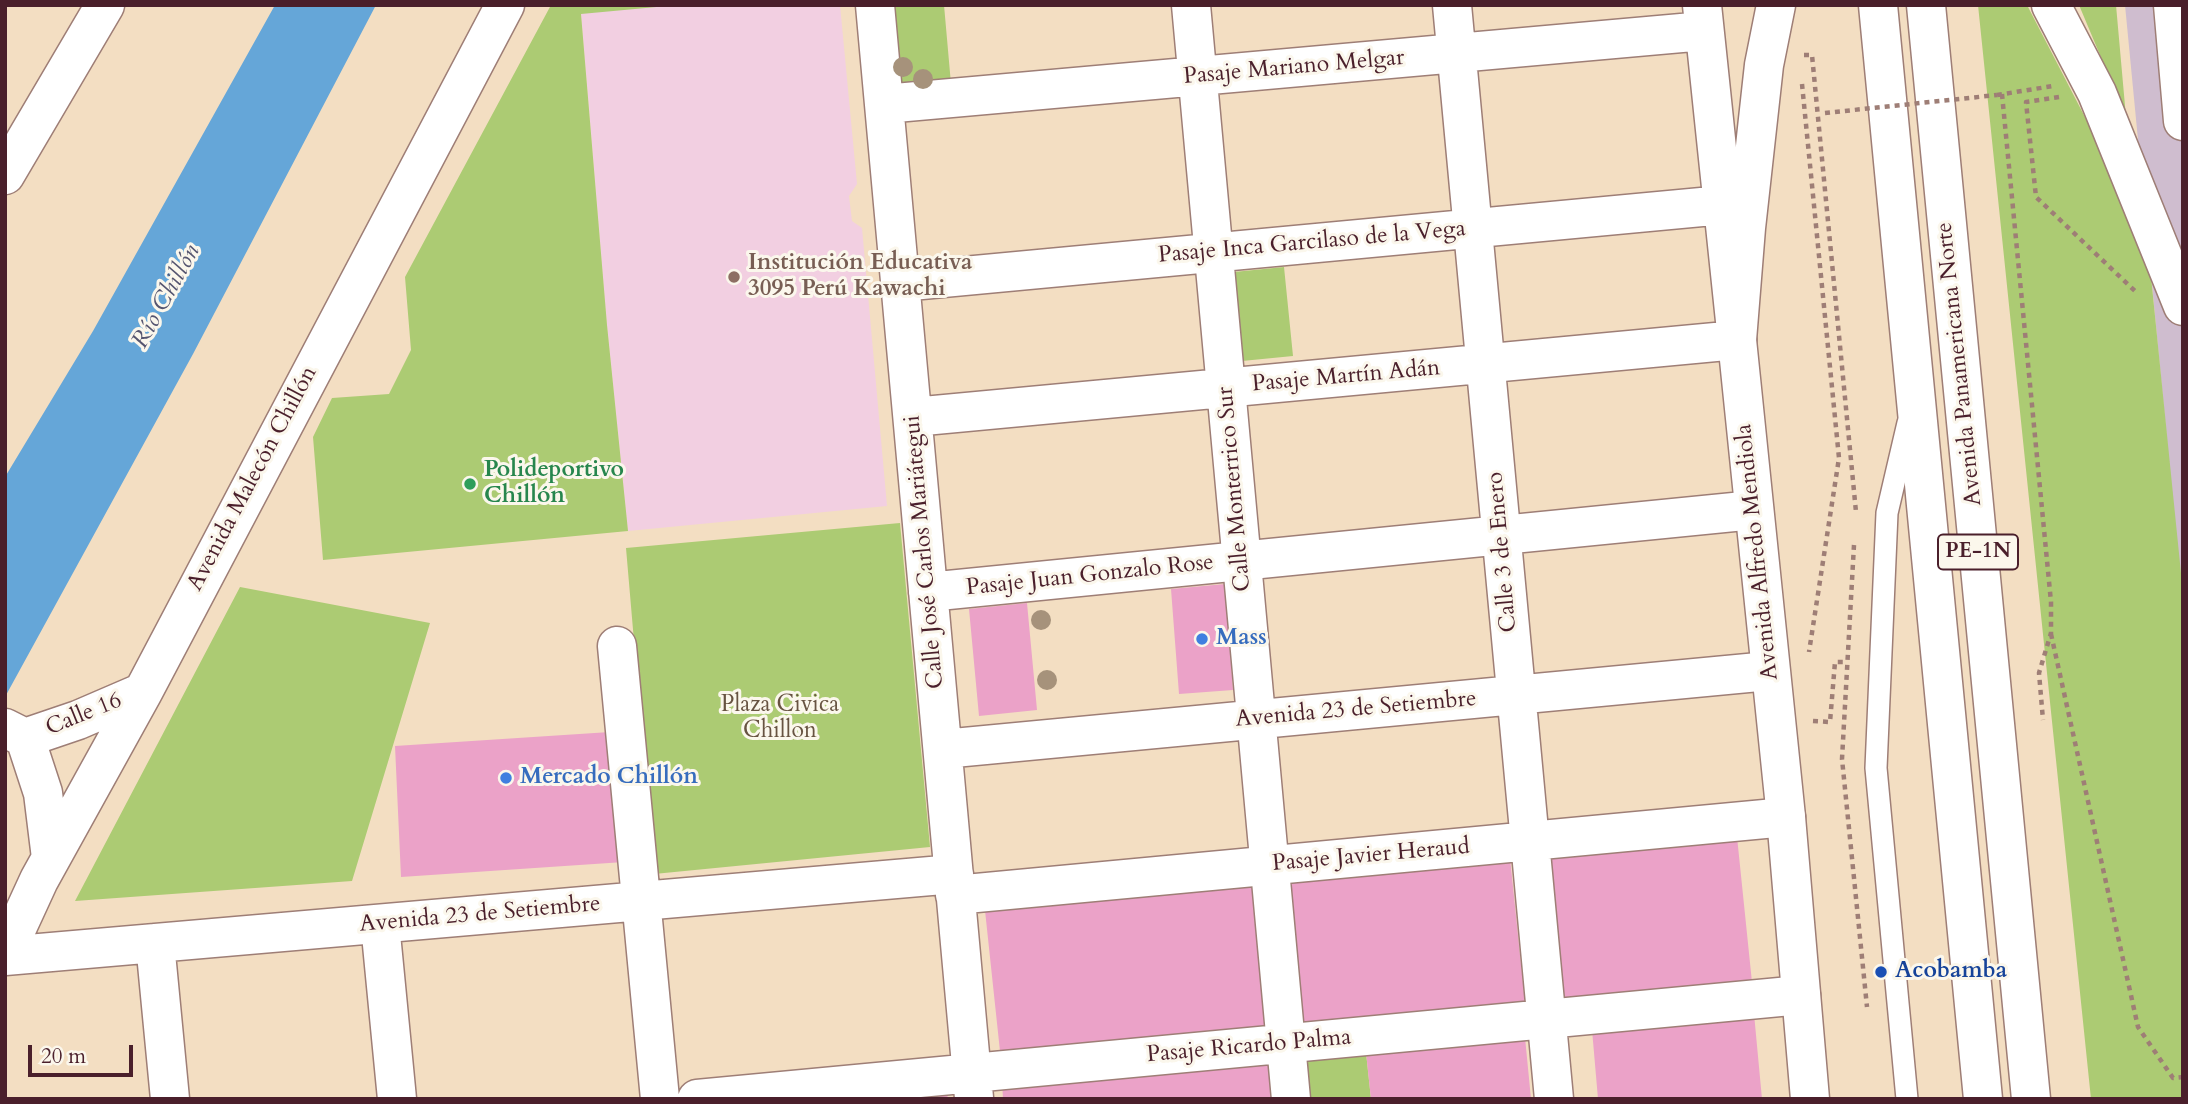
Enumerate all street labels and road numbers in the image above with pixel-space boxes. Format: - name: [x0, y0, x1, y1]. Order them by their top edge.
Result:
- street label: Pasaje Mariano Melgar: [1182, 45, 1406, 91]
- street label: Pasaje Inca Garcilaso de la Vega: [1157, 216, 1467, 270]
- street label: Avenida Panamericana Norte: [1931, 221, 1989, 507]
- street label: Pasaje Martín Adán: [1251, 355, 1441, 399]
- street label: Avenida Malecón Chillón: [182, 362, 324, 596]
- street label: Calle Monterrico Sur: [1212, 385, 1258, 593]
- street label: Calle José Carlos Mariátegui: [899, 414, 951, 690]
- street label: Avenida Alfredo Mendiola: [1731, 423, 1785, 681]
- street label: Calle 3 de Enero: [1482, 471, 1524, 633]
- road number: PE-1N: [1938, 534, 2018, 570]
- street label: Pasaje Juan Gonzalo Rose: [965, 549, 1215, 603]
- street label: Avenida 23 de Setiembre: [1234, 686, 1478, 734]
- street label: Calle 16: [42, 687, 126, 743]
- street label: Pasaje Javier Heraud: [1271, 834, 1471, 878]
- street label: Avenida 23 de Setiembre: [358, 891, 602, 939]
- street label: Pasaje Ricardo Palma: [1146, 1024, 1352, 1070]

